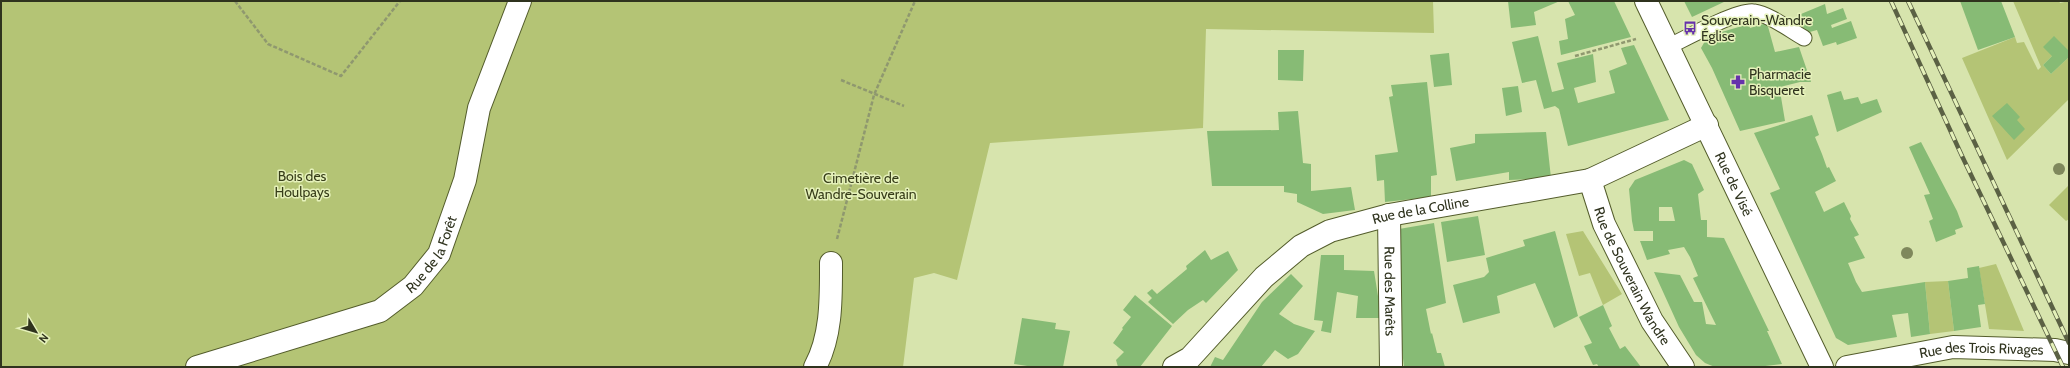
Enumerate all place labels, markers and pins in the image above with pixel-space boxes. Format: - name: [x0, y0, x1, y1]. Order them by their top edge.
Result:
- place label: Souverain-Wandre Église: [1701, 11, 1812, 45]
- bus stop icon: Souverain-Wandre Église: [1682, 20, 1698, 36]
- place label: Pharmacie Bisqueret: [1749, 65, 1811, 99]
- pharmacy icon: Pharmacie Bisqueret: [1730, 74, 1746, 90]

